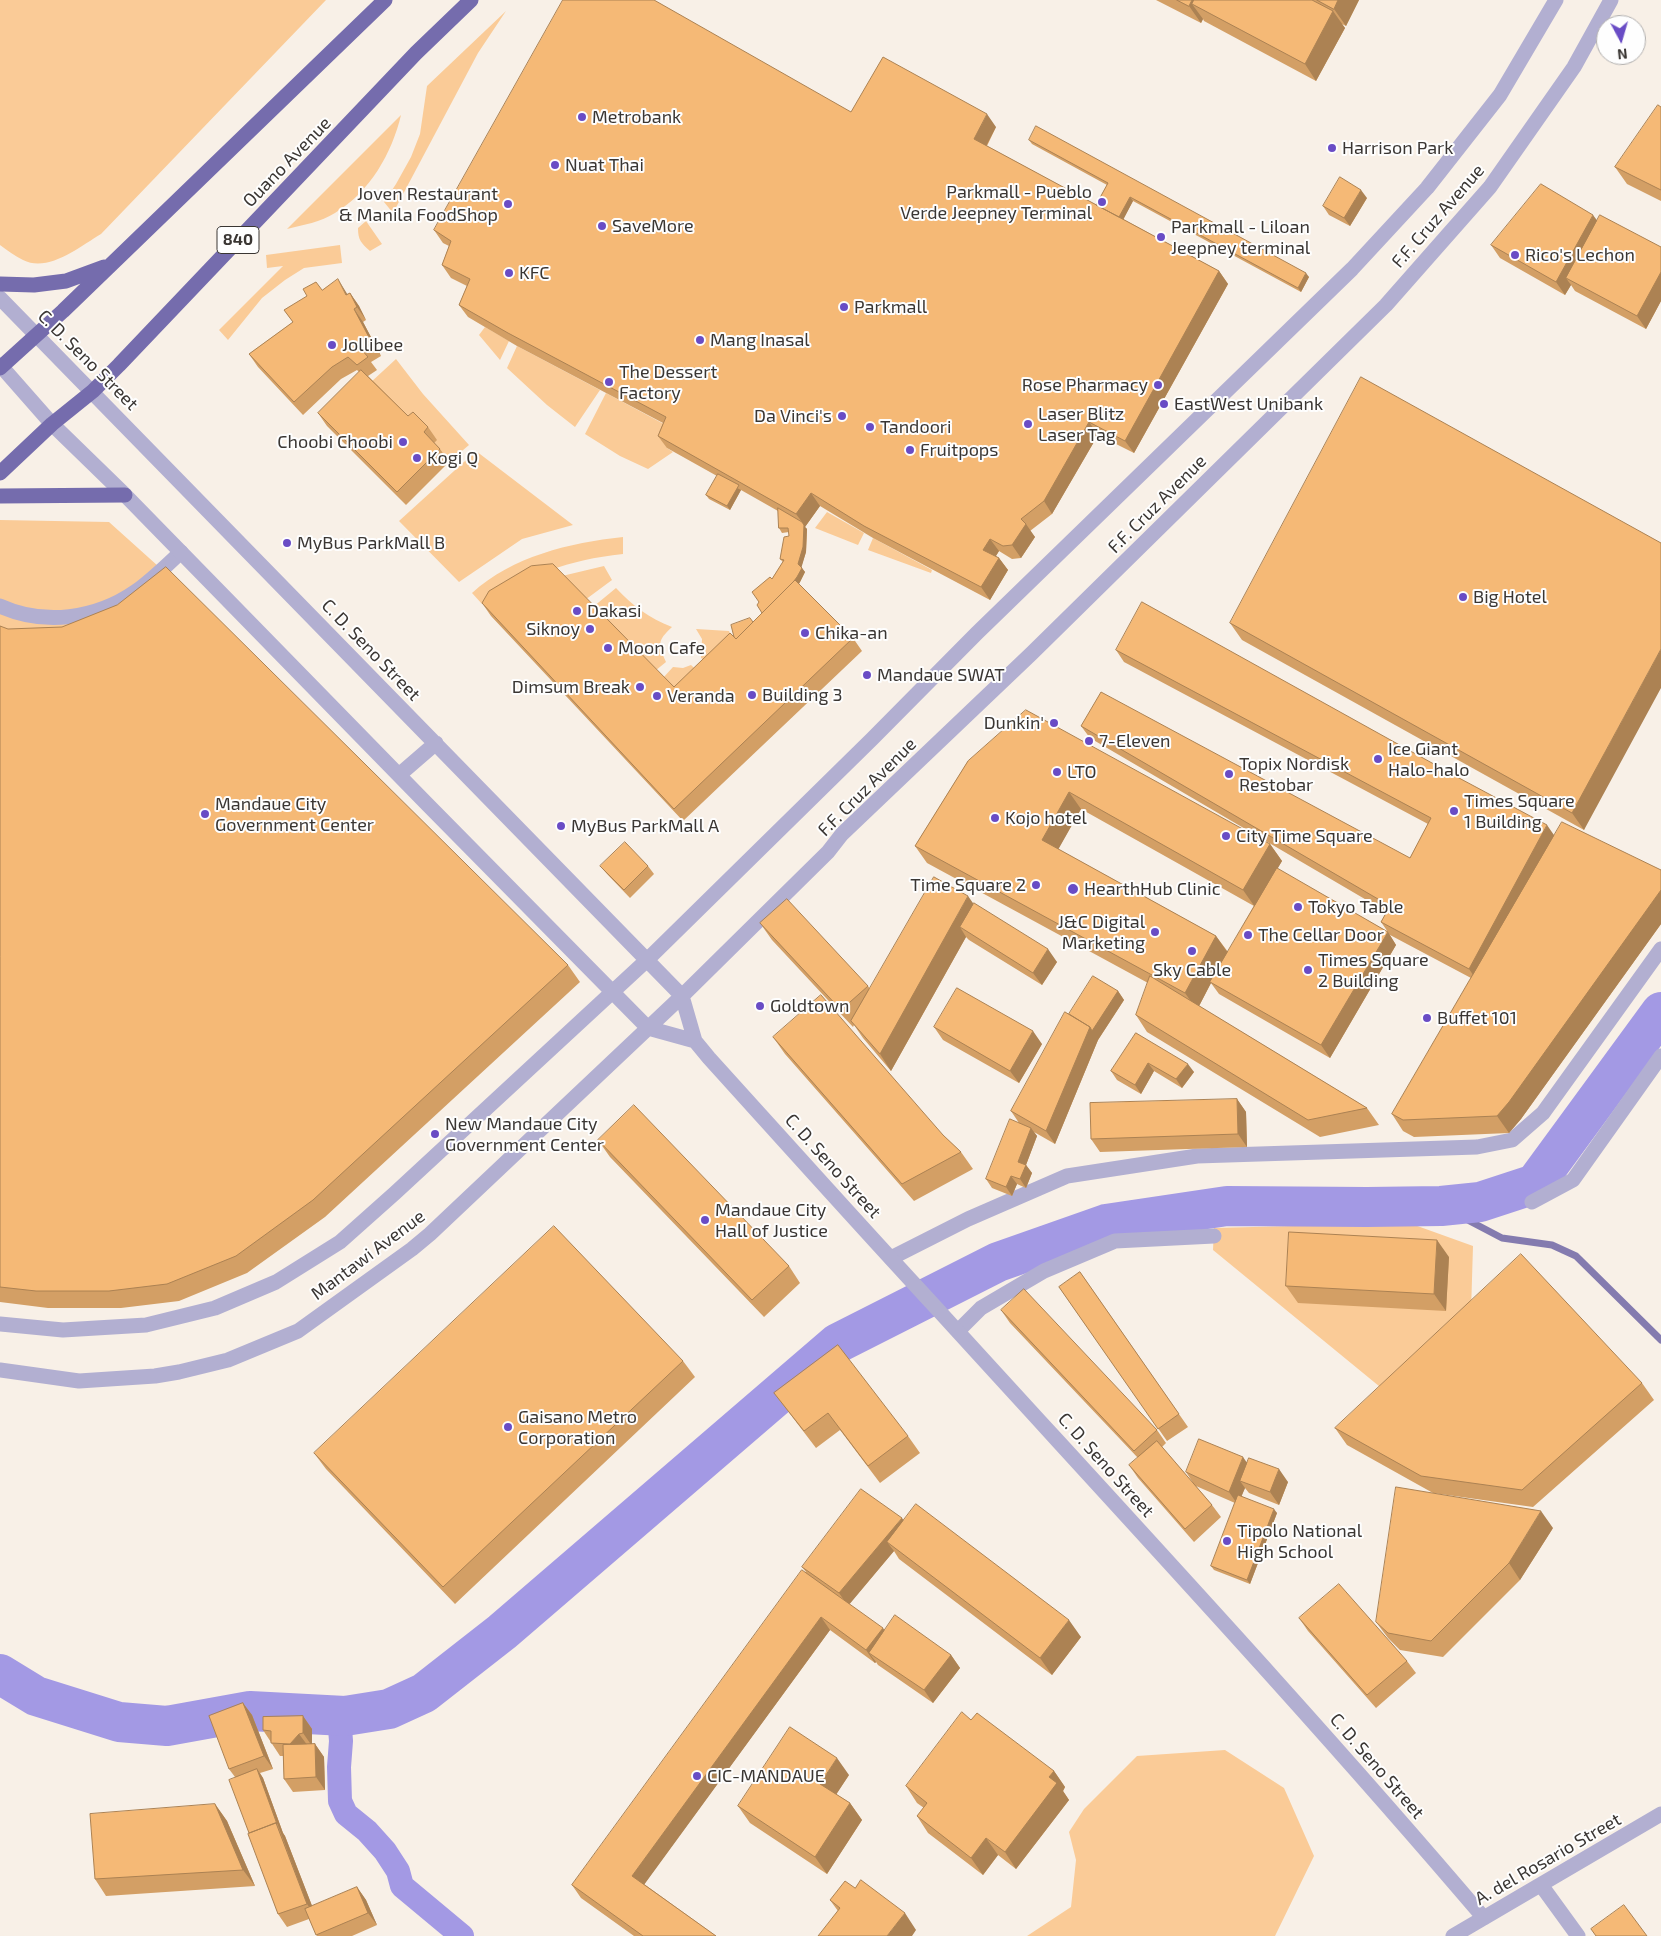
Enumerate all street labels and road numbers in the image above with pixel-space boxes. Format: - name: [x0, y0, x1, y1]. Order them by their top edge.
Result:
- street label: Ouano Avenue: [239, 112, 335, 212]
- street label: F.F. Cruz Avenue: [1387, 160, 1489, 272]
- road number: 840: [217, 226, 259, 254]
- street label: C. D. Seno Street: [33, 305, 143, 415]
- street label: F.F. Cruz Avenue: [1103, 450, 1211, 558]
- street label: C. D. Seno Street: [317, 595, 425, 705]
- street label: F.F. Cruz Avenue: [813, 733, 921, 841]
- street label: C. D. Seno Street: [781, 1109, 885, 1223]
- street label: Mantawi Avenue: [307, 1205, 429, 1305]
- street label: C. D. Seno Street: [1054, 1408, 1158, 1522]
- street label: C. D. Seno Street: [1325, 1709, 1429, 1823]
- street label: A. del Rosario Street: [1471, 1808, 1625, 1910]

